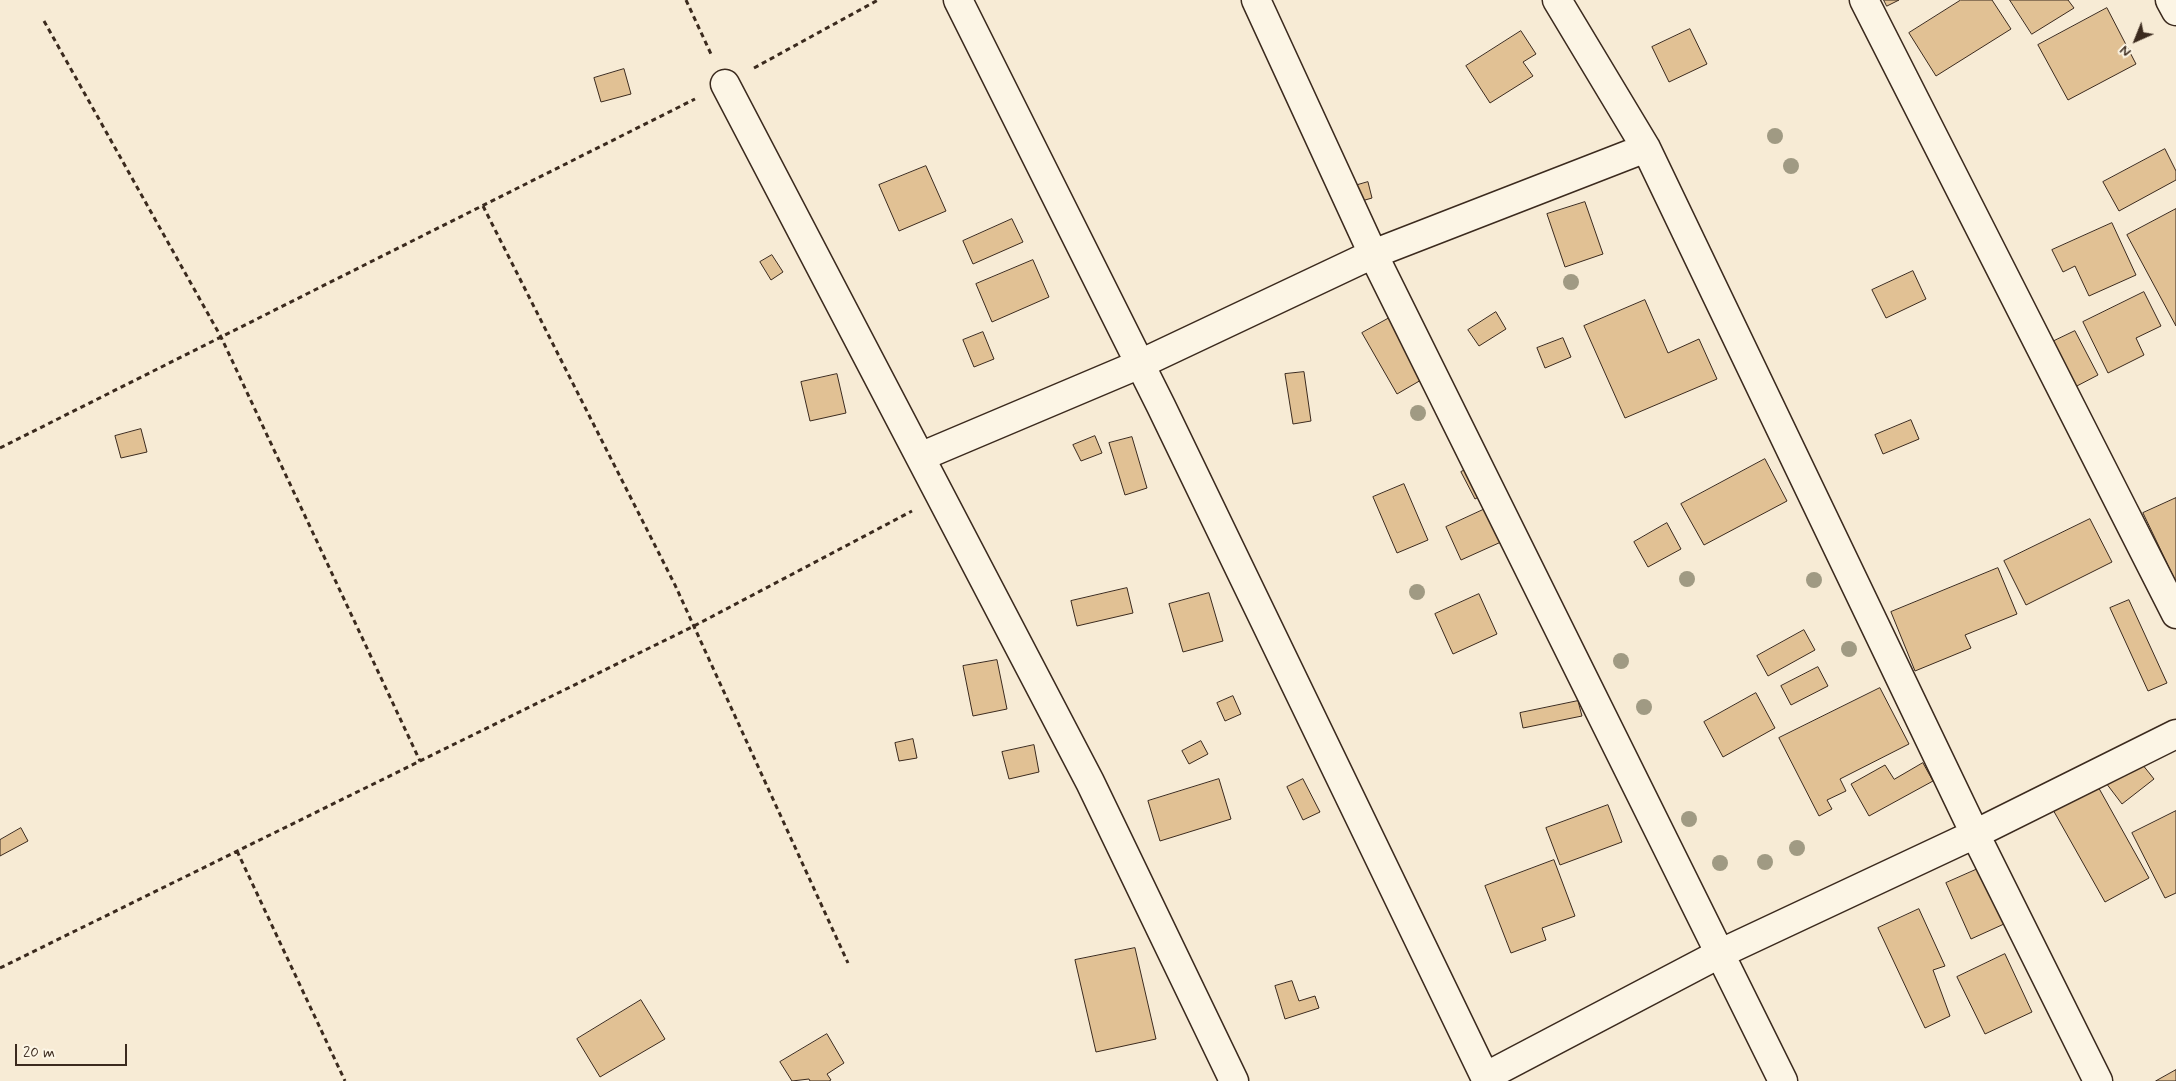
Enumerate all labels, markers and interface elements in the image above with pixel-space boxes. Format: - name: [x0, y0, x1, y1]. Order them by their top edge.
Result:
- north arrow: [2111, 15, 2161, 65]
- text: N: [2116, 41, 2135, 61]
- scale bar: [18, 1034, 130, 1066]
- text: 20 m: [23, 1043, 55, 1063]

